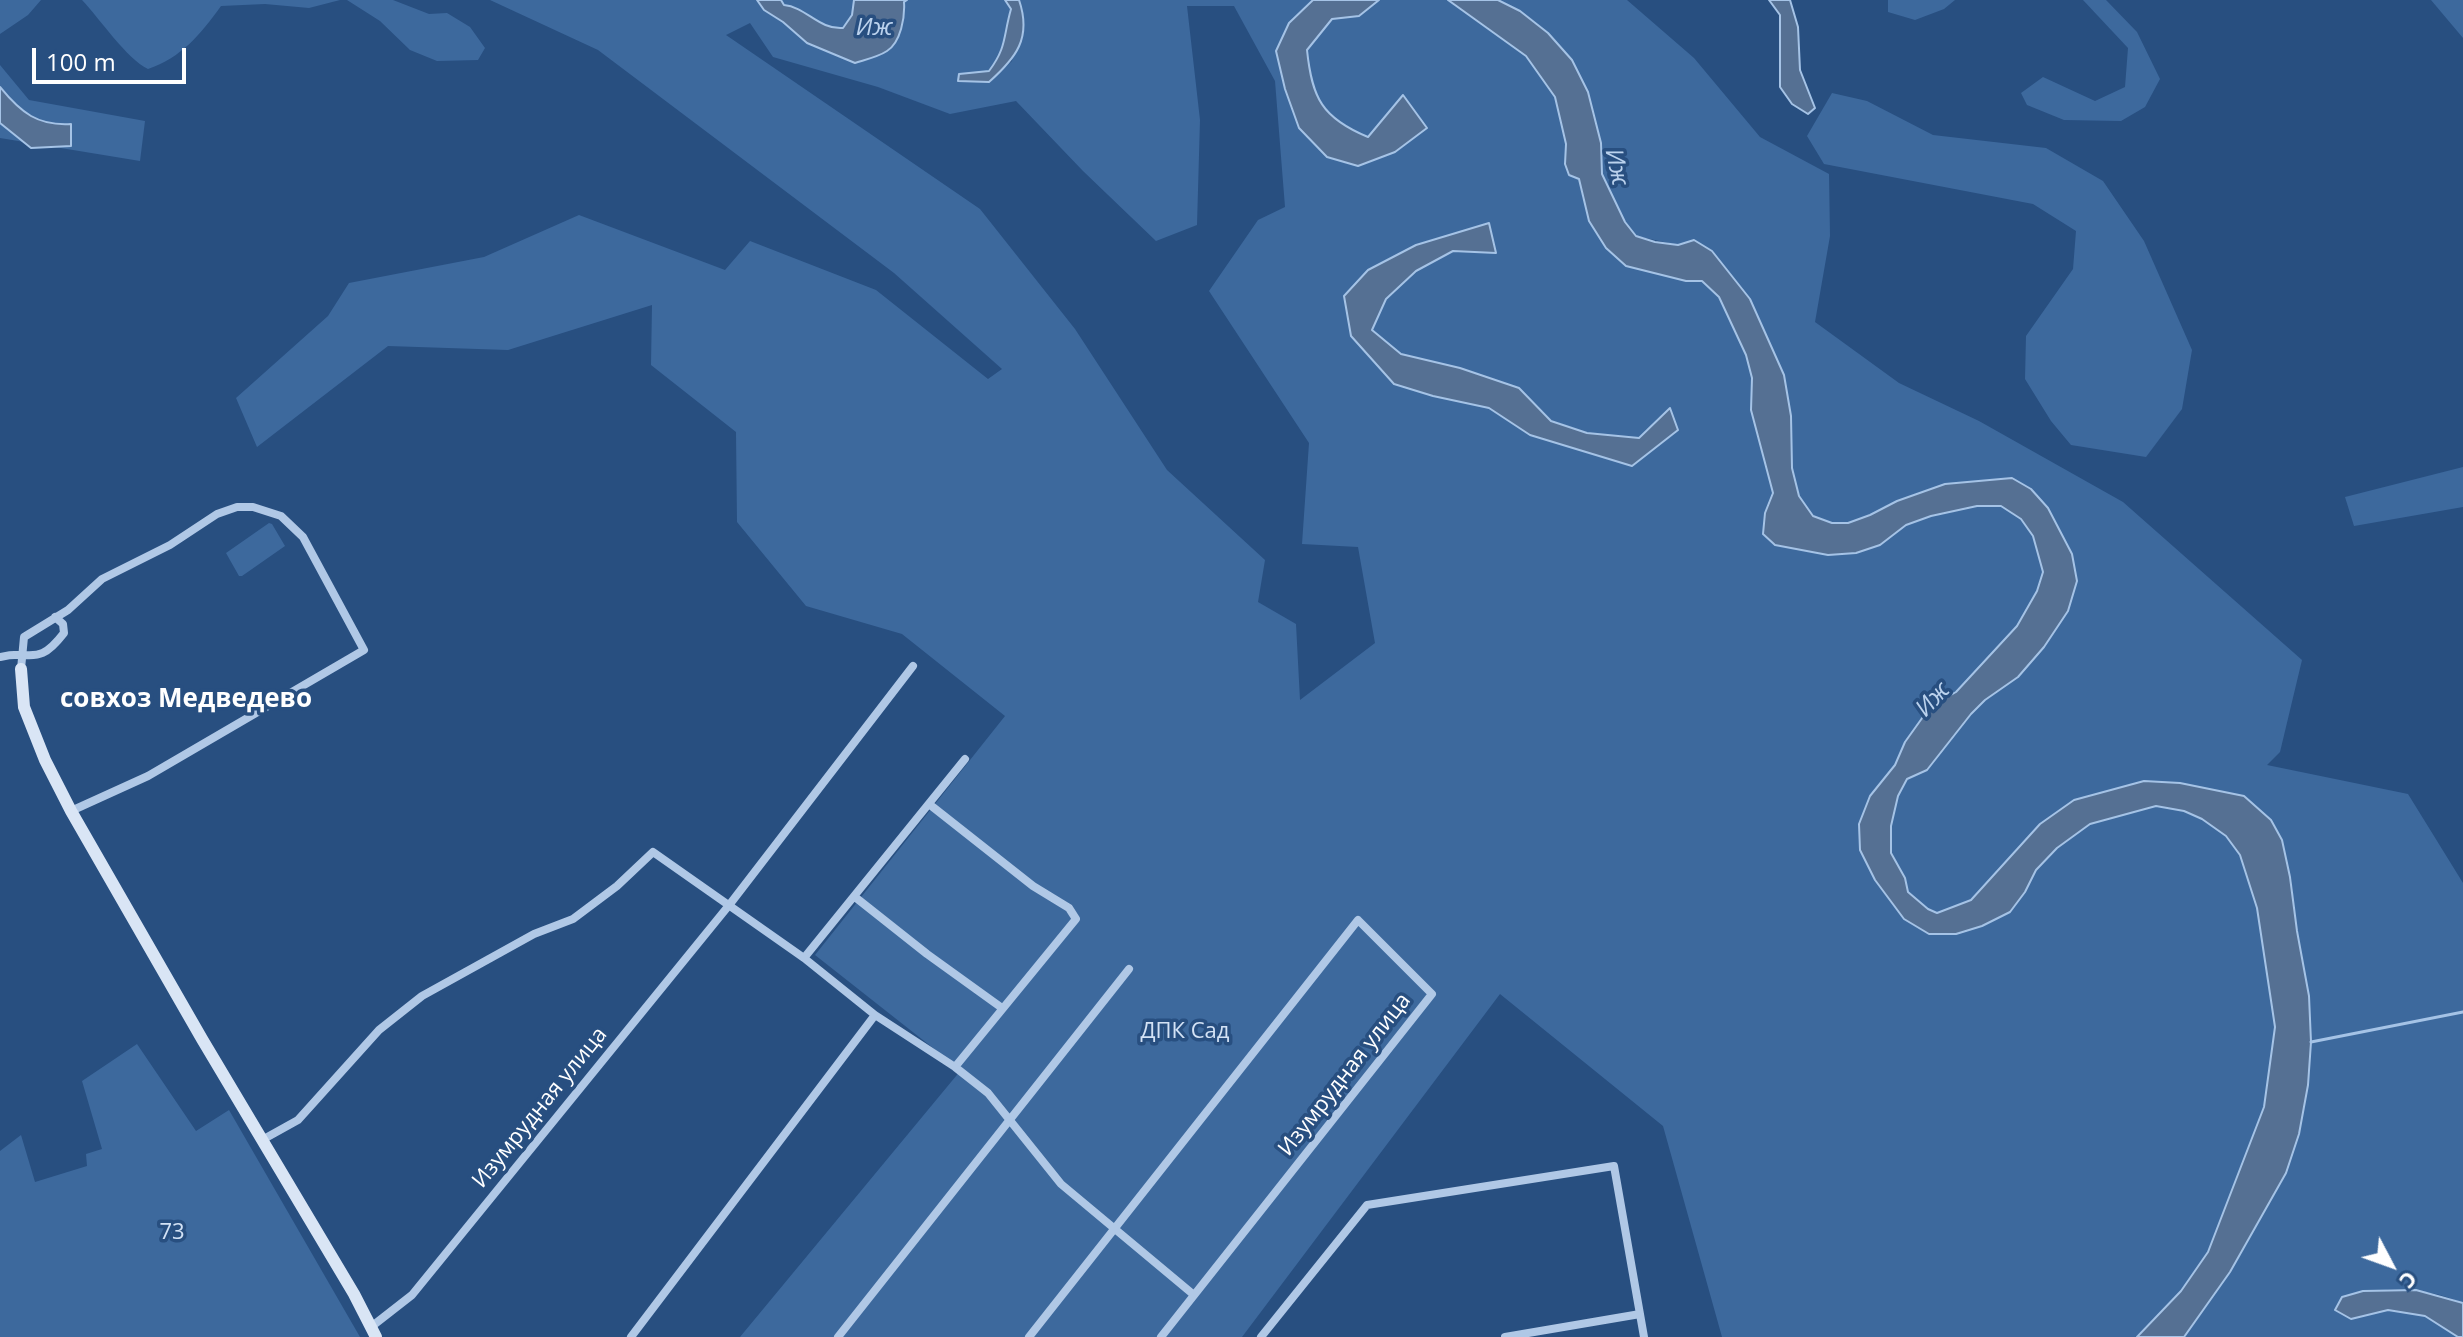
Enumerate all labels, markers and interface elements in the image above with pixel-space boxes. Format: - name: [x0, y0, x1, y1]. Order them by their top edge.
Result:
- water label: Иж: [856, 14, 892, 42]
- scale bar: [36, 32, 190, 82]
- text: 100 m: [46, 45, 116, 78]
- water label: Иж: [1598, 146, 1634, 188]
- water label: Иж: [1910, 677, 1956, 723]
- district label: совхоз Медведево: [60, 684, 312, 716]
- street label: Изумрудная улица: [1273, 988, 1417, 1162]
- park label: ДПК Сад: [1141, 1019, 1229, 1045]
- street label: Изумрудная улица: [467, 1022, 613, 1194]
- park label: 73: [159, 1220, 185, 1246]
- north arrow: [2351, 1225, 2431, 1305]
- text: С: [2393, 1266, 2425, 1296]

